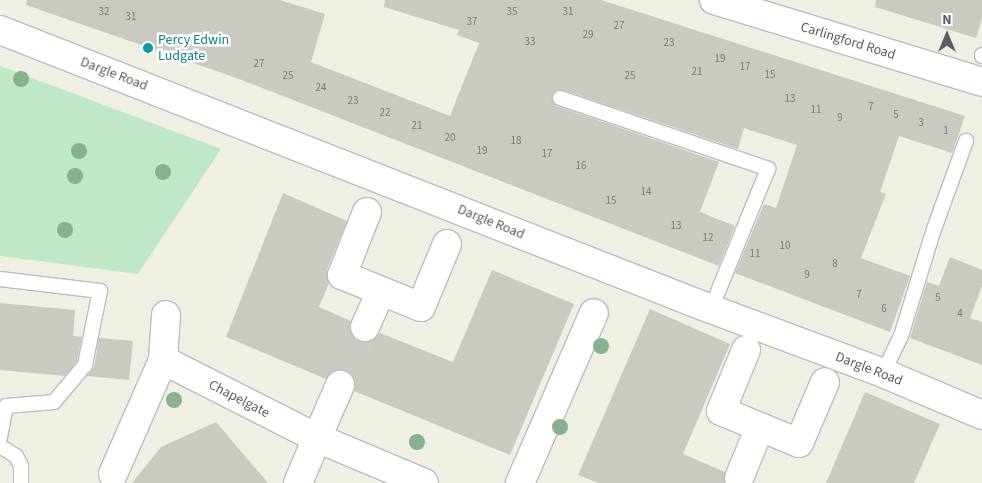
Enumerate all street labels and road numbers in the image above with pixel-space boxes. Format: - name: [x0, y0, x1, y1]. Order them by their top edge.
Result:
- street label: Carlingford Road: [798, 19, 898, 63]
- street label: Dargle Road: [78, 53, 150, 95]
- street label: Dargle Road: [455, 201, 527, 243]
- street label: Dargle Road: [833, 348, 905, 390]
- street label: Chapelgate: [206, 377, 272, 421]

